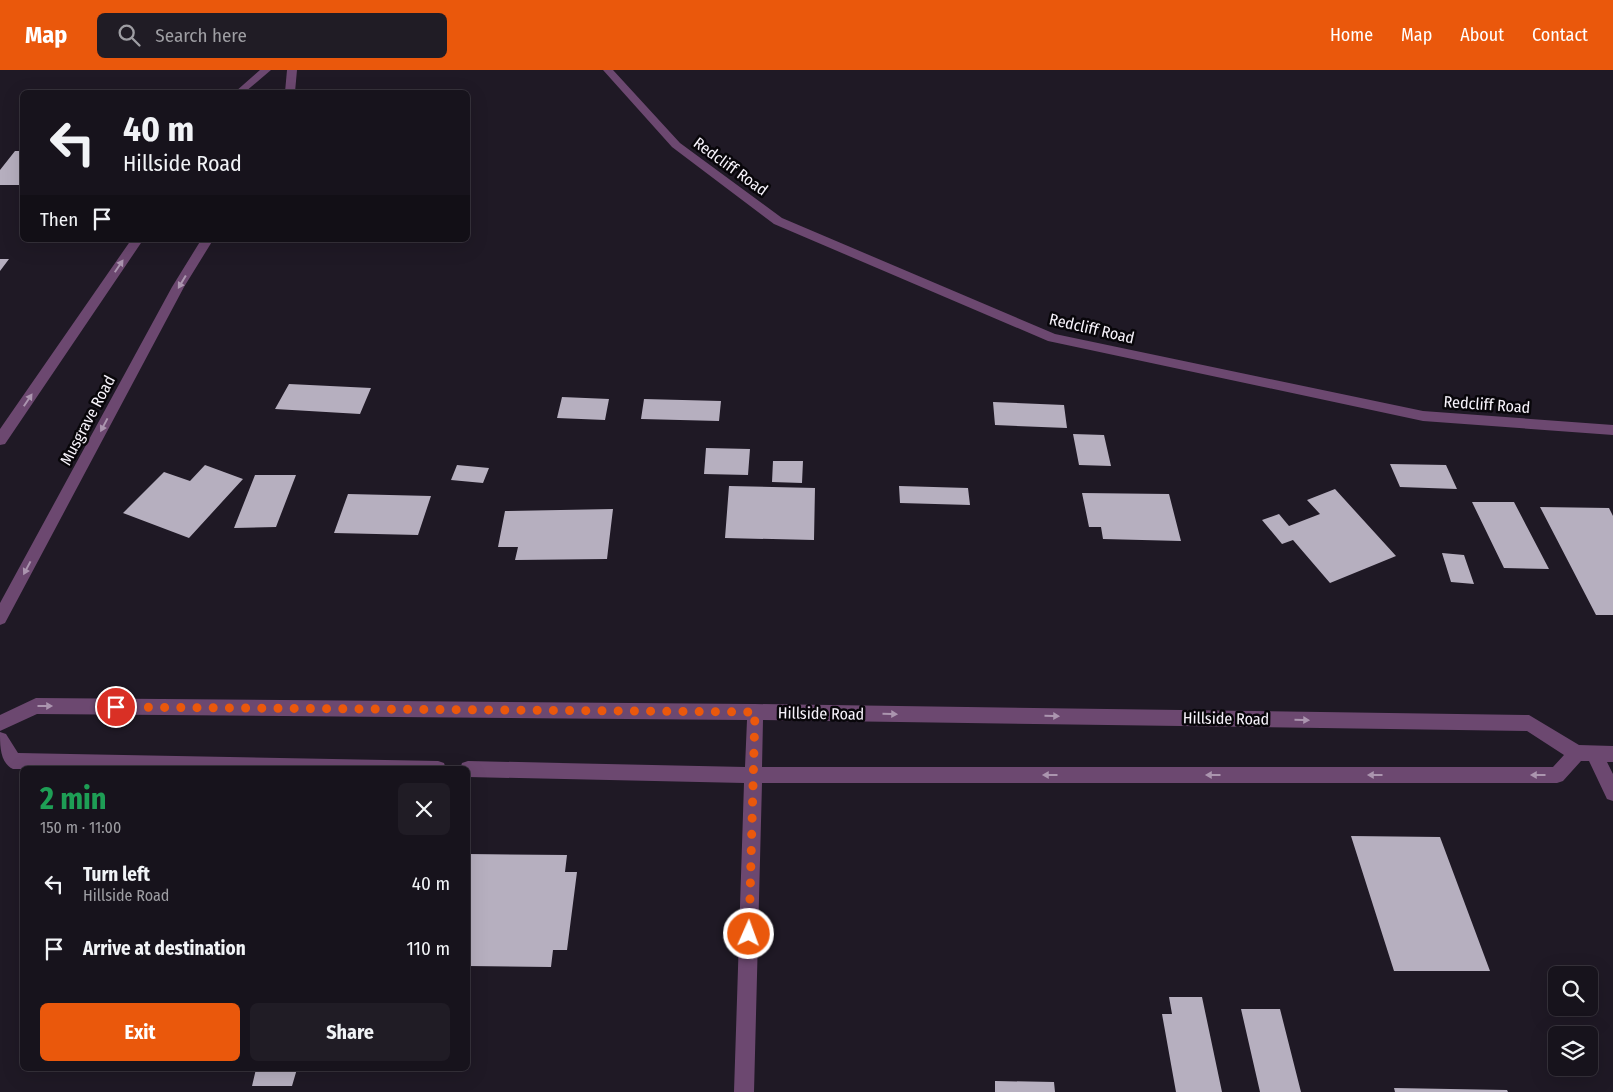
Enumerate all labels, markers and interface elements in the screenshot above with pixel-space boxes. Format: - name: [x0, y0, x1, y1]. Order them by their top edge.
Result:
- search box: [97, 13, 447, 58]
- text: Map: [25, 21, 67, 49]
- icon: search: [115, 21, 143, 49]
- text: Search here: [155, 24, 247, 47]
- text: Home: [1330, 24, 1373, 46]
- text: Map: [1401, 24, 1432, 46]
- text: About: [1460, 24, 1504, 46]
- text: Contact: [1532, 24, 1588, 46]
- text: 40 m: [123, 108, 194, 150]
- icon: left: [40, 110, 105, 175]
- street label: Redcliff Road: [690, 133, 771, 200]
- text: Hillside Road: [123, 150, 242, 177]
- icon: arrive: [88, 205, 116, 233]
- text: Then: [40, 208, 78, 231]
- one-way arrow: [115, 259, 124, 273]
- one-way arrow: [177, 275, 186, 288]
- street label: Redcliff Road: [1047, 309, 1136, 348]
- street label: Musgrave Road: [56, 372, 119, 468]
- street label: Redcliff Road: [1443, 392, 1531, 417]
- one-way arrow: [23, 393, 33, 407]
- one-way arrow: [100, 417, 108, 432]
- one-way arrow: [23, 560, 31, 575]
- pin: [95, 686, 137, 728]
- icon: arrive: [102, 693, 130, 721]
- one-way arrow: [37, 702, 53, 710]
- street label: Hillside Road: [778, 703, 864, 724]
- street label: Hillside Road: [1183, 708, 1269, 729]
- one-way arrow: [882, 710, 898, 718]
- one-way arrow: [1045, 712, 1061, 720]
- one-way arrow: [1295, 716, 1311, 724]
- one-way arrow: [1042, 771, 1058, 779]
- one-way arrow: [1205, 771, 1221, 779]
- one-way arrow: [1367, 771, 1383, 779]
- one-way arrow: [1530, 771, 1546, 779]
- text: 2 min: [40, 781, 107, 817]
- button: close: [398, 783, 450, 835]
- text: 150 m · 11:00: [40, 818, 121, 837]
- text: Turn left: [83, 863, 150, 886]
- icon: left: [40, 870, 68, 898]
- text: 40 m: [412, 872, 450, 895]
- text: Hillside Road: [83, 886, 169, 905]
- position arrow: [722, 907, 774, 959]
- icon: arrive: [40, 935, 68, 963]
- text: Arrive at destination: [83, 937, 246, 960]
- text: 110 m: [406, 937, 450, 960]
- map controls: [1548, 966, 1598, 1076]
- button: search: [1548, 966, 1598, 1016]
- button: Exit: [40, 1003, 240, 1061]
- button: Share: [250, 1003, 450, 1061]
- button: layers: [1548, 1026, 1598, 1076]

